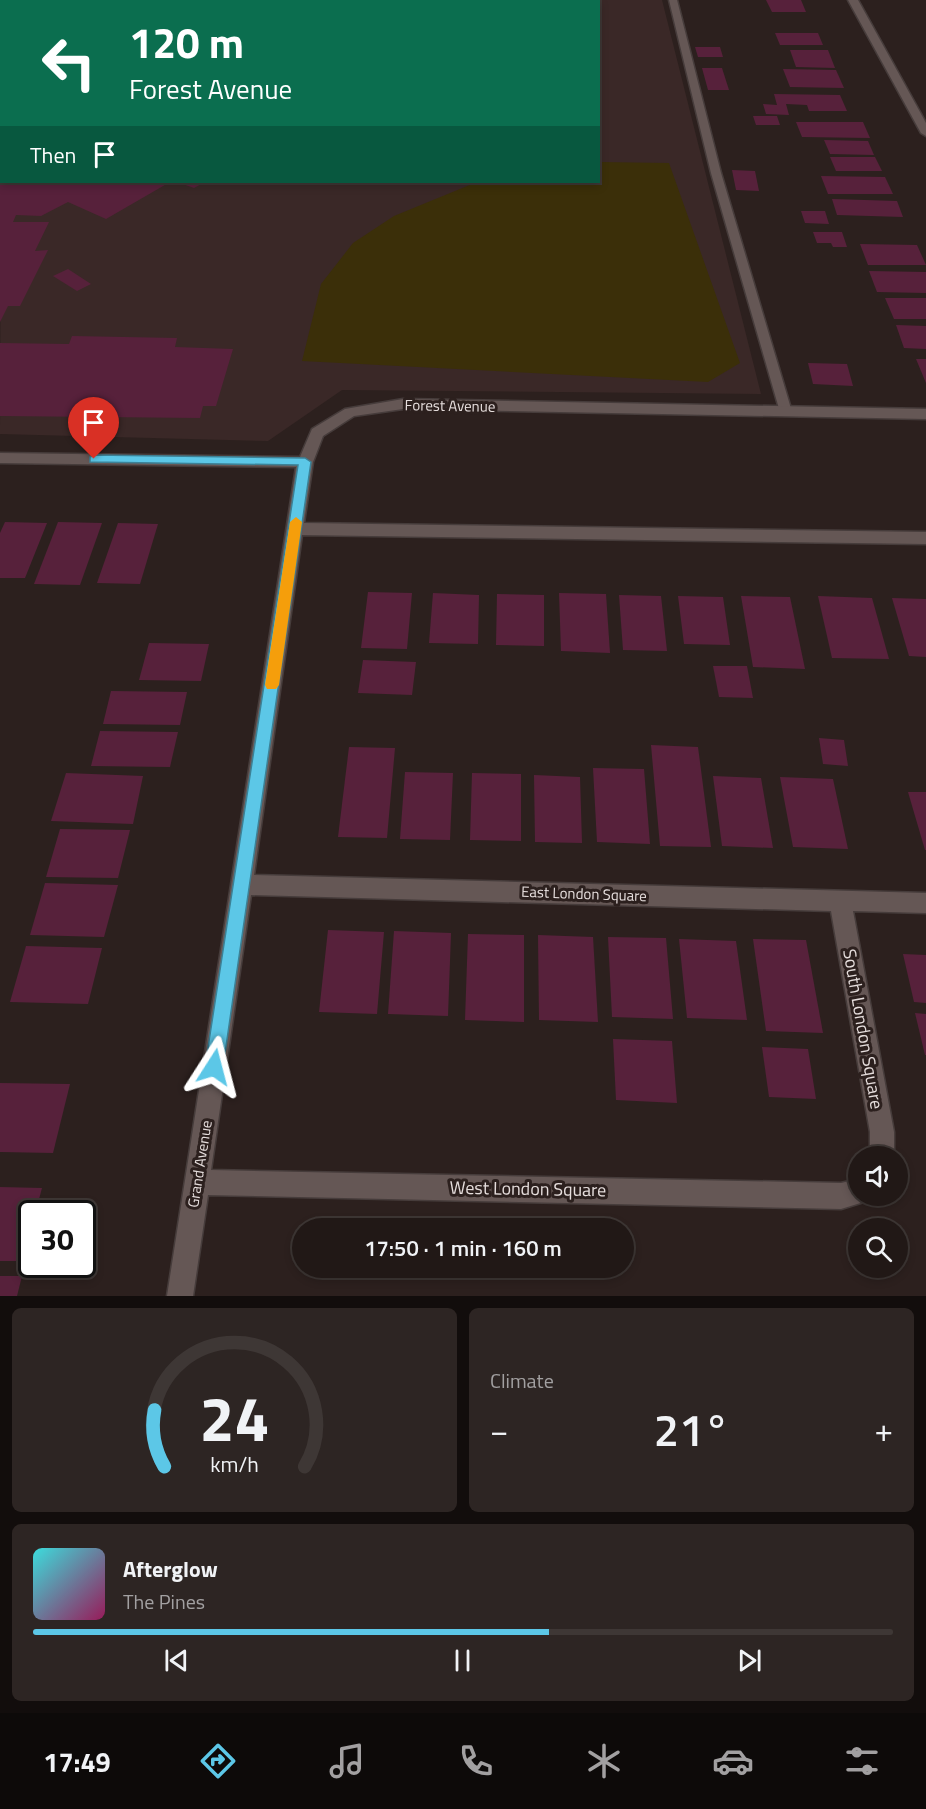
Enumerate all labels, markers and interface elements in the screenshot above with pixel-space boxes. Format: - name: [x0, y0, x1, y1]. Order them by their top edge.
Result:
- text: 120 m: [129, 10, 244, 74]
- icon: left: [30, 24, 108, 102]
- text: Forest Avenue: [129, 68, 292, 109]
- text: Then: [30, 138, 76, 172]
- icon: arrive: [88, 138, 121, 171]
- street label: Forest Avenue: [405, 393, 496, 418]
- pin: [68, 397, 119, 459]
- icon: arrive: [77, 406, 110, 439]
- street label: East London Square: [521, 880, 647, 907]
- street label: South London Square: [836, 947, 891, 1111]
- position arrow: [182, 1035, 246, 1099]
- street label: Grand Avenue: [181, 1119, 218, 1209]
- map controls: [848, 1146, 908, 1278]
- button: sound: [848, 1146, 908, 1206]
- street label: West London Square: [449, 1174, 607, 1203]
- speed limit sign: 30: [18, 1200, 96, 1278]
- button: search: [848, 1218, 908, 1278]
- text: 17:50 · 1 min · 160 m: [364, 1231, 562, 1265]
- text: Climate: [490, 1365, 554, 1396]
- text: 24: [200, 1370, 269, 1465]
- text: 21°: [654, 1395, 729, 1463]
- text: −: [490, 1405, 508, 1455]
- text: +: [875, 1405, 893, 1455]
- text: km/h: [210, 1448, 259, 1480]
- text: Afterglow: [123, 1552, 218, 1586]
- text: The Pines: [123, 1586, 205, 1617]
- icon: previous: [160, 1644, 193, 1677]
- icon: pause: [446, 1644, 479, 1677]
- icon: next: [733, 1644, 766, 1677]
- icon: directions: [197, 1740, 239, 1782]
- icon: music: [326, 1740, 368, 1782]
- icon: phone: [455, 1740, 497, 1782]
- icon: climate: [583, 1740, 625, 1782]
- icon: car: [712, 1740, 754, 1782]
- icon: filters: [841, 1740, 883, 1782]
- text: 17:49: [43, 1741, 111, 1782]

